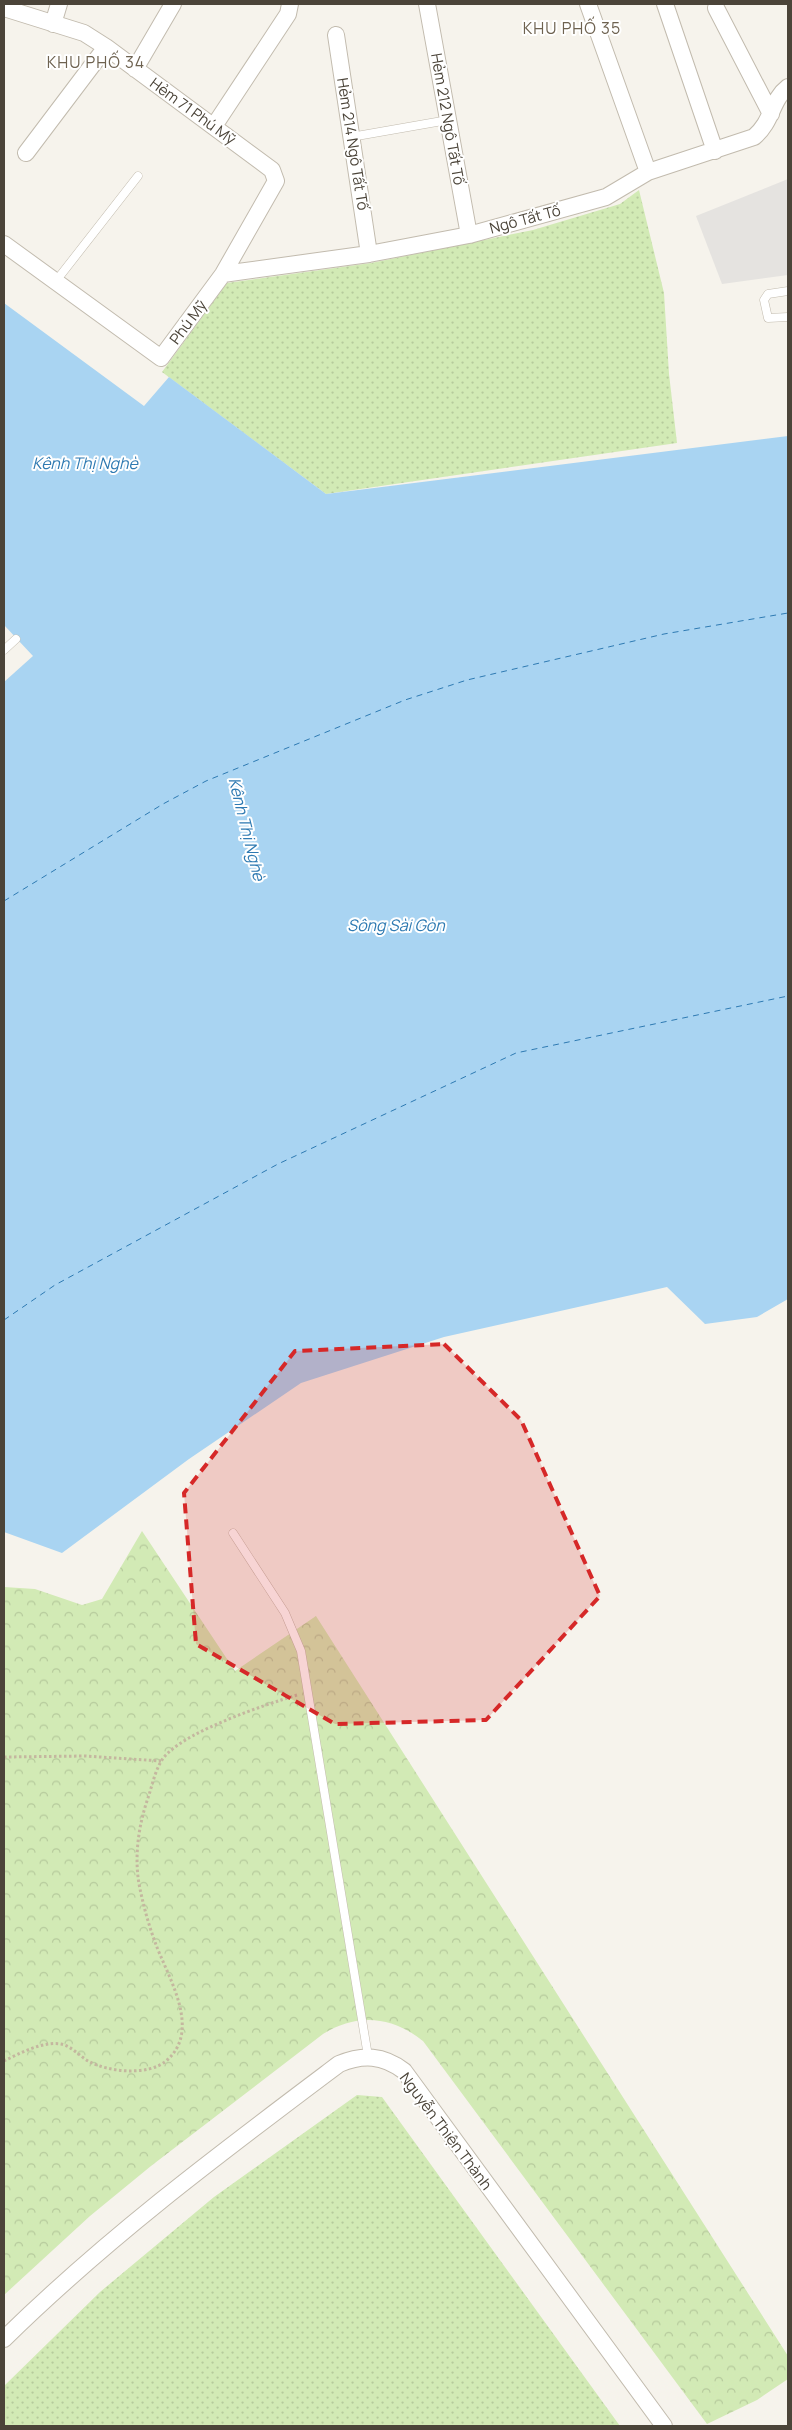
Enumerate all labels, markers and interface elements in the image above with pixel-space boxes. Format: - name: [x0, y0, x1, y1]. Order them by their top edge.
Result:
- district label: KHU PHỐ 35: [523, 16, 621, 39]
- district label: KHU PHỐ 34: [47, 50, 145, 73]
- street label: Hẻm 212 Ngô Tất Tố: [426, 51, 470, 187]
- street label: Hẻm 71 Phú Mỹ: [146, 73, 240, 149]
- street label: Hẻm 214 Ngô Tất Tố: [332, 76, 374, 212]
- street label: Ngô Tất Tố: [487, 199, 563, 239]
- street label: Phú Mỹ: [164, 295, 212, 348]
- water label: Kênh Thị Nghè: [32, 452, 139, 474]
- water label: Kênh Thị Nghè: [224, 775, 271, 884]
- water label: Sông Sài Gòn: [347, 914, 445, 936]
- street label: Nguyễn Thiện Thành: [395, 2068, 497, 2194]

